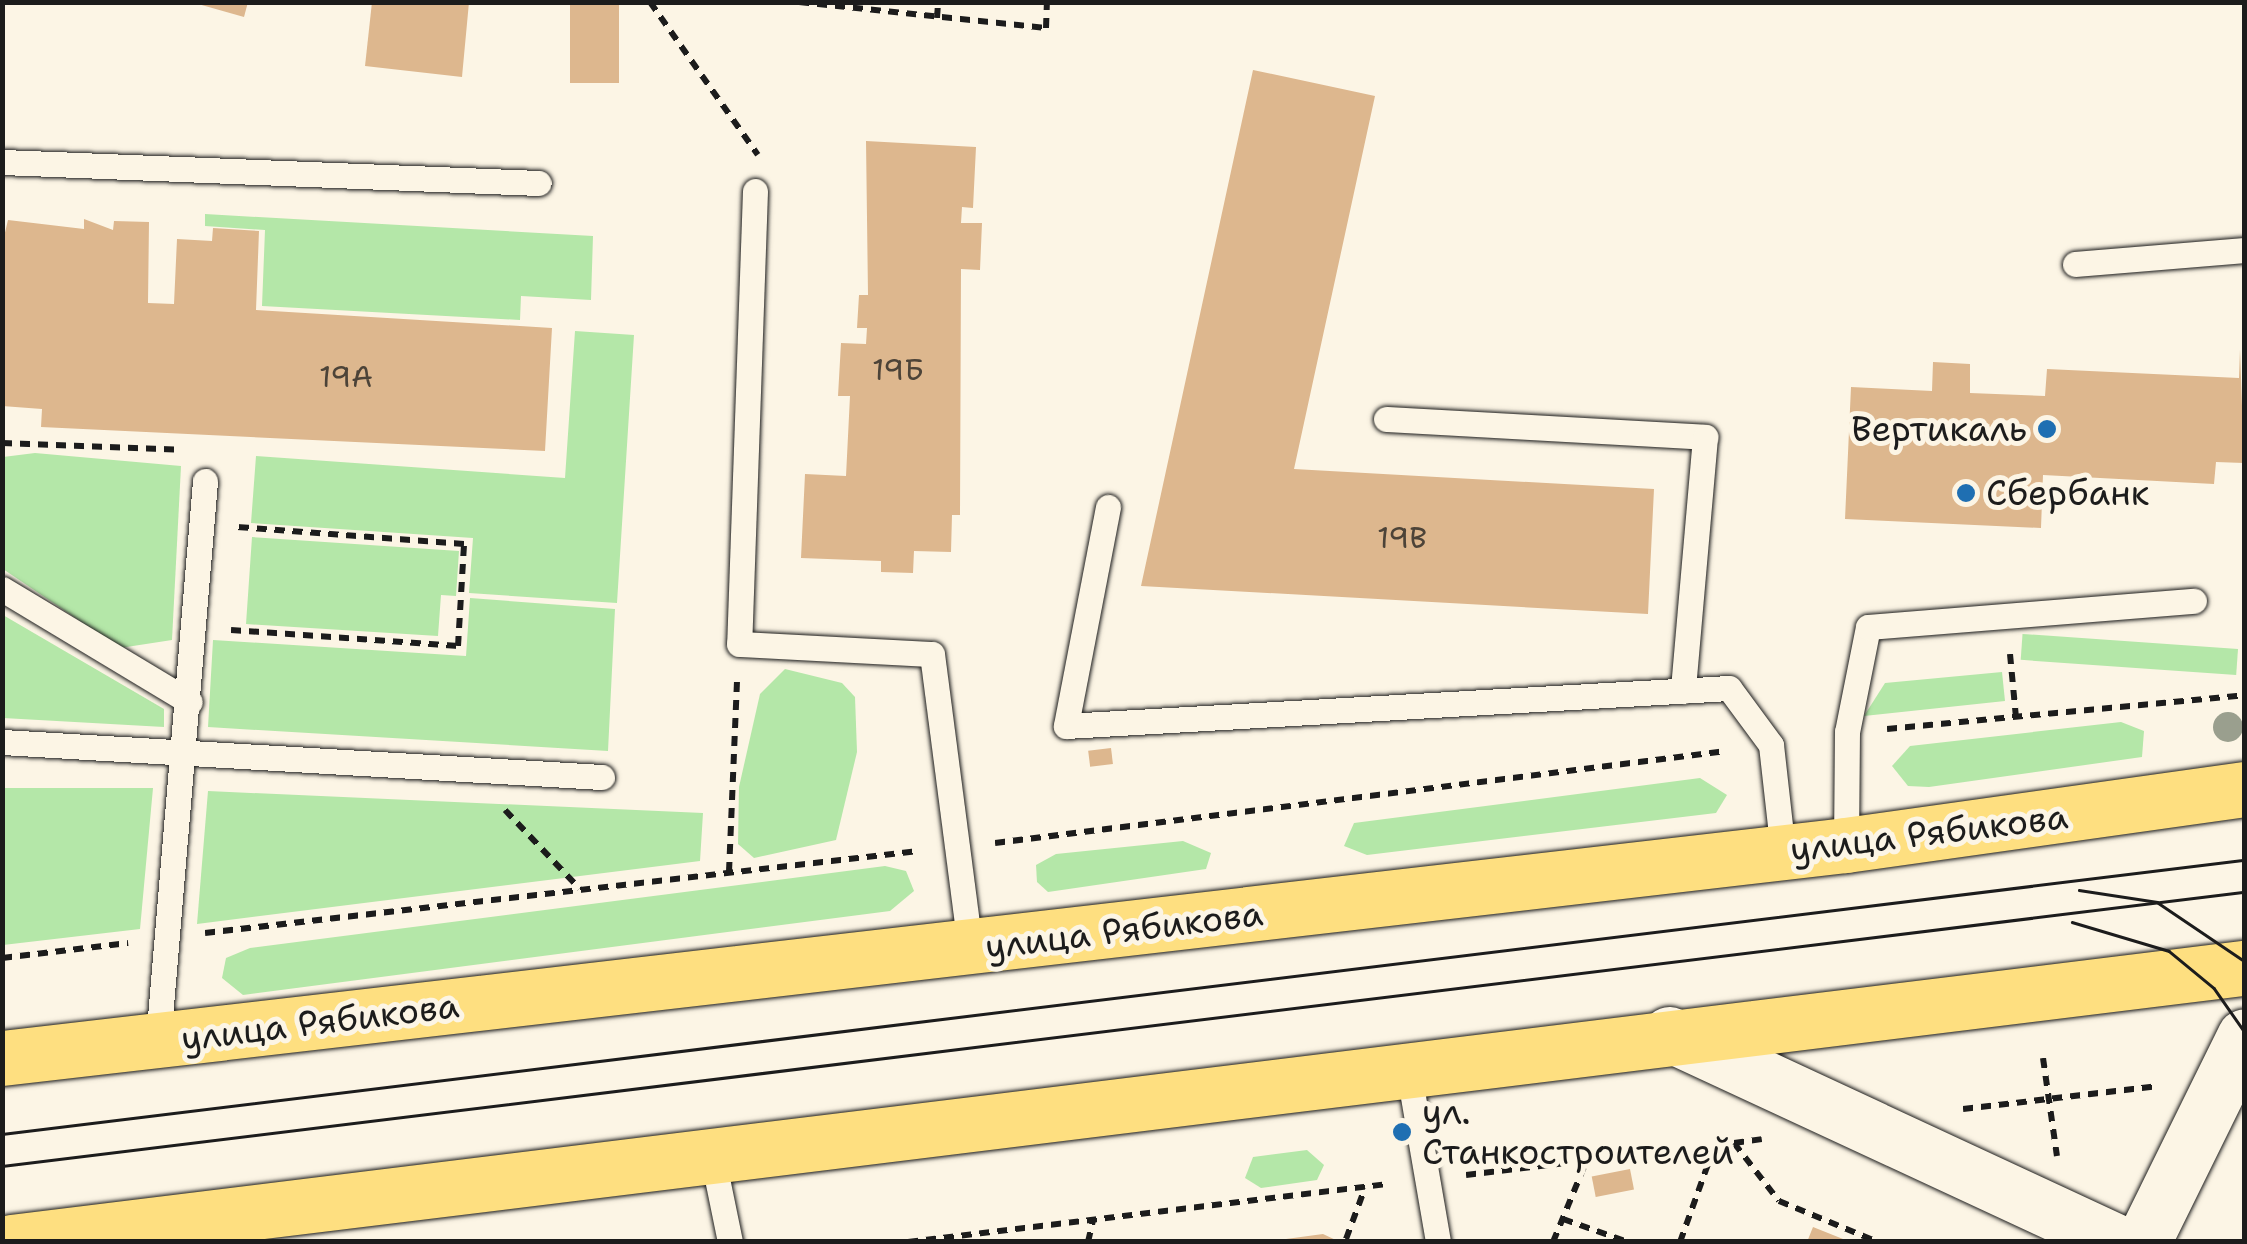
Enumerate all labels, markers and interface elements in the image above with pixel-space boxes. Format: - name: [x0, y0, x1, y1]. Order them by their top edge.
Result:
- house number: 19Б: [872, 352, 924, 388]
- house number: 19А: [319, 359, 373, 395]
- place label: Вертикаль: [1851, 408, 2027, 450]
- marker: Вертикаль: [2036, 418, 2058, 440]
- place label: Сбербанк: [1986, 472, 2149, 514]
- marker: Сбербанк: [1955, 482, 1977, 504]
- house number: 19В: [1377, 520, 1427, 556]
- street label: улица Рябикова: [1788, 795, 2070, 871]
- street label: улица Рябикова: [983, 892, 1265, 968]
- street label: улица Рябикова: [179, 984, 461, 1060]
- place label: ул. Станкостроителей: [1422, 1091, 1734, 1173]
- marker: ул. Станкостроителей: [1391, 1121, 1413, 1143]

